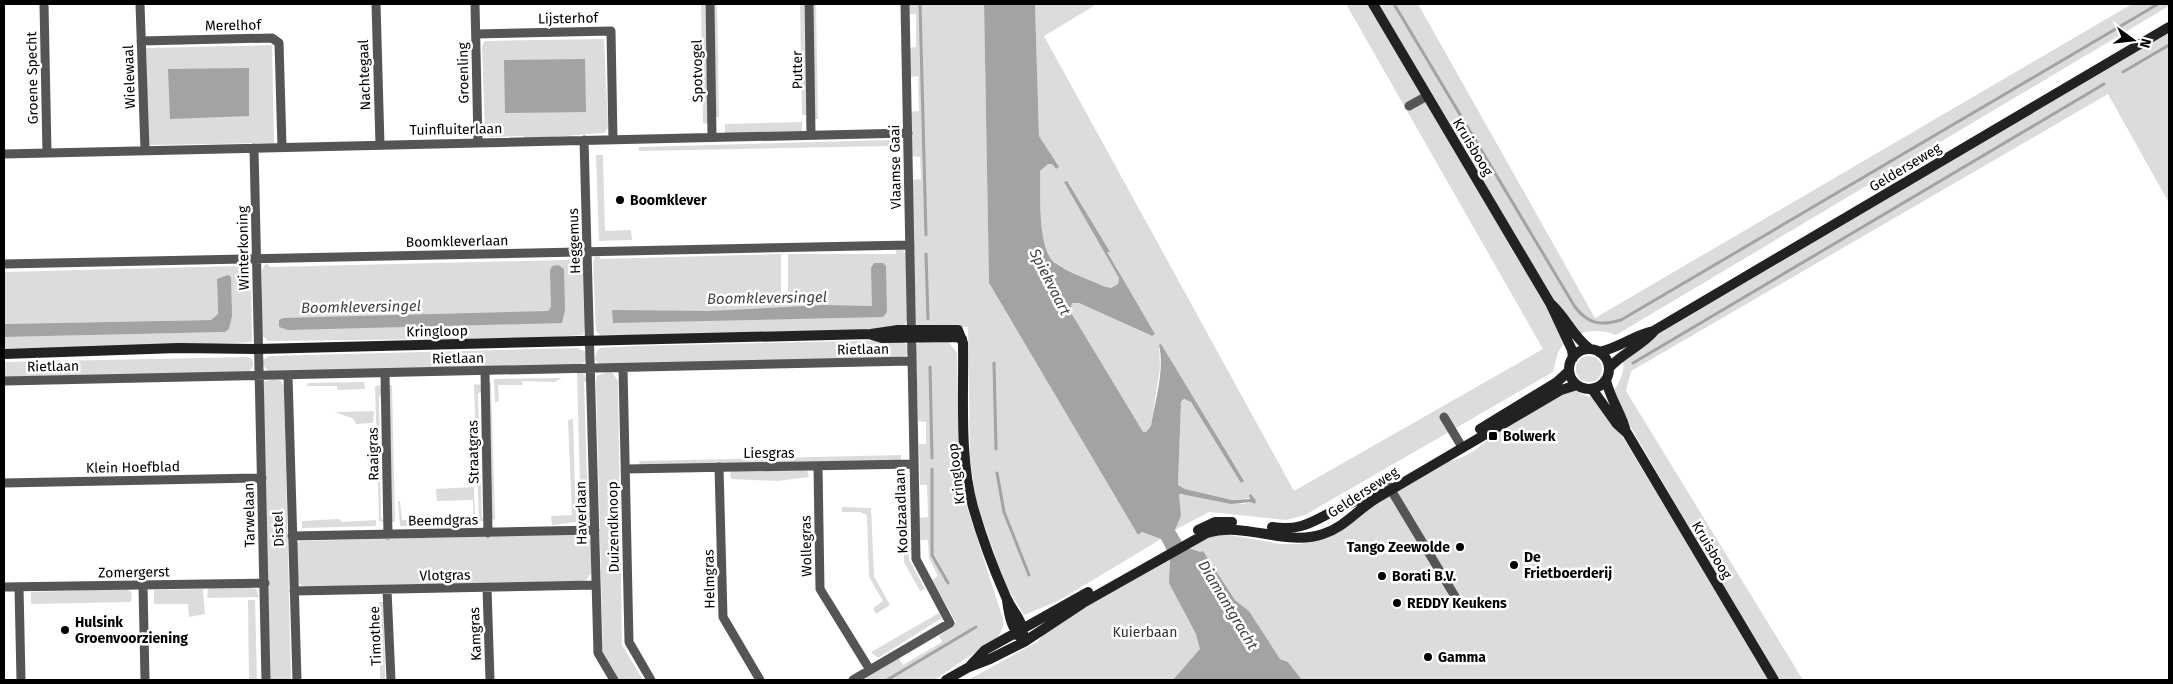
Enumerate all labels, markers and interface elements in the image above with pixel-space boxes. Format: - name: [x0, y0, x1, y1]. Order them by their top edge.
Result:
- street label: Lijsterhof: [538, 9, 600, 28]
- north arrow: [2108, 15, 2158, 65]
- street label: Merelhof: [205, 16, 263, 34]
- street label: Groene Specht: [23, 31, 42, 124]
- text: N: [2136, 37, 2154, 50]
- street label: Nachtegaal: [355, 39, 374, 111]
- street label: Spotvogel: [688, 39, 707, 103]
- street label: Groenling: [454, 41, 473, 104]
- street label: Wielewaal: [120, 45, 139, 109]
- street label: Putter: [789, 50, 806, 90]
- street label: Kruisboog: [1449, 115, 1497, 180]
- street label: Tuinfluiterlaan: [410, 120, 502, 139]
- street label: Vlaamse Gaai: [886, 124, 905, 210]
- street label: Gelderseweg: [1866, 139, 1945, 196]
- place label: Boomklever: [630, 192, 707, 209]
- marker: Boomklever: [614, 194, 626, 206]
- street label: Winterkoning: [234, 205, 253, 290]
- street label: Heggemus: [565, 207, 584, 274]
- street label: Boomkleverlaan: [405, 232, 509, 251]
- water label: Spiekvaart: [1025, 245, 1075, 319]
- water label: Boomkleversingel: [707, 288, 827, 308]
- water label: Boomkleversingel: [301, 297, 421, 317]
- street label: Kringloop: [406, 322, 468, 341]
- street label: Rietlaan: [837, 341, 889, 358]
- street label: Rietlaan: [432, 350, 484, 367]
- street label: Rietlaan: [27, 358, 79, 375]
- street label: Straatgras: [464, 419, 483, 484]
- street label: Raaigras: [365, 427, 382, 481]
- place label: Bolwerk: [1503, 428, 1556, 445]
- marker: Bolwerk: [1487, 430, 1499, 442]
- street label: Kringloop: [944, 442, 969, 506]
- street label: Liesgras: [743, 445, 795, 462]
- street label: Klein Hoefblad: [86, 458, 180, 477]
- street label: Gelderseweg: [1325, 463, 1402, 522]
- street label: Koolzaadlaan: [892, 468, 911, 554]
- street label: Haverlaan: [572, 481, 591, 545]
- street label: Duizendknoop: [604, 481, 623, 573]
- street label: Tarwelaan: [240, 483, 259, 547]
- street label: Distel: [269, 511, 288, 547]
- street label: Beemdgras: [408, 511, 479, 530]
- street label: Wollegras: [797, 515, 816, 577]
- street label: Kruisboog: [1688, 518, 1736, 583]
- place label: Tango Zeewolde: [1347, 539, 1450, 556]
- marker: Tango Zeewolde: [1454, 541, 1466, 553]
- street label: Helmgras: [700, 549, 719, 609]
- place label: De Frietboerderij: [1524, 549, 1612, 582]
- water label: Diamantgracht: [1194, 557, 1262, 653]
- marker: De Frietboerderij: [1508, 559, 1520, 571]
- street label: Zomergerst: [98, 563, 171, 582]
- street label: Vlotgras: [419, 567, 471, 584]
- place label: Borati B.V.: [1392, 568, 1456, 585]
- marker: Borati B.V.: [1376, 570, 1388, 582]
- place label: REDDY Keukens: [1407, 595, 1507, 612]
- marker: REDDY Keukens: [1391, 597, 1403, 609]
- street label: Timothee: [366, 606, 385, 666]
- street label: Kamgras: [466, 606, 485, 661]
- place label: Hulsink Groenvoorziening: [75, 614, 188, 647]
- marker: Hulsink Groenvoorziening: [59, 624, 71, 636]
- park label: Kuierbaan: [1113, 624, 1177, 641]
- place label: Gamma: [1438, 649, 1486, 666]
- marker: Gamma: [1422, 651, 1434, 663]

